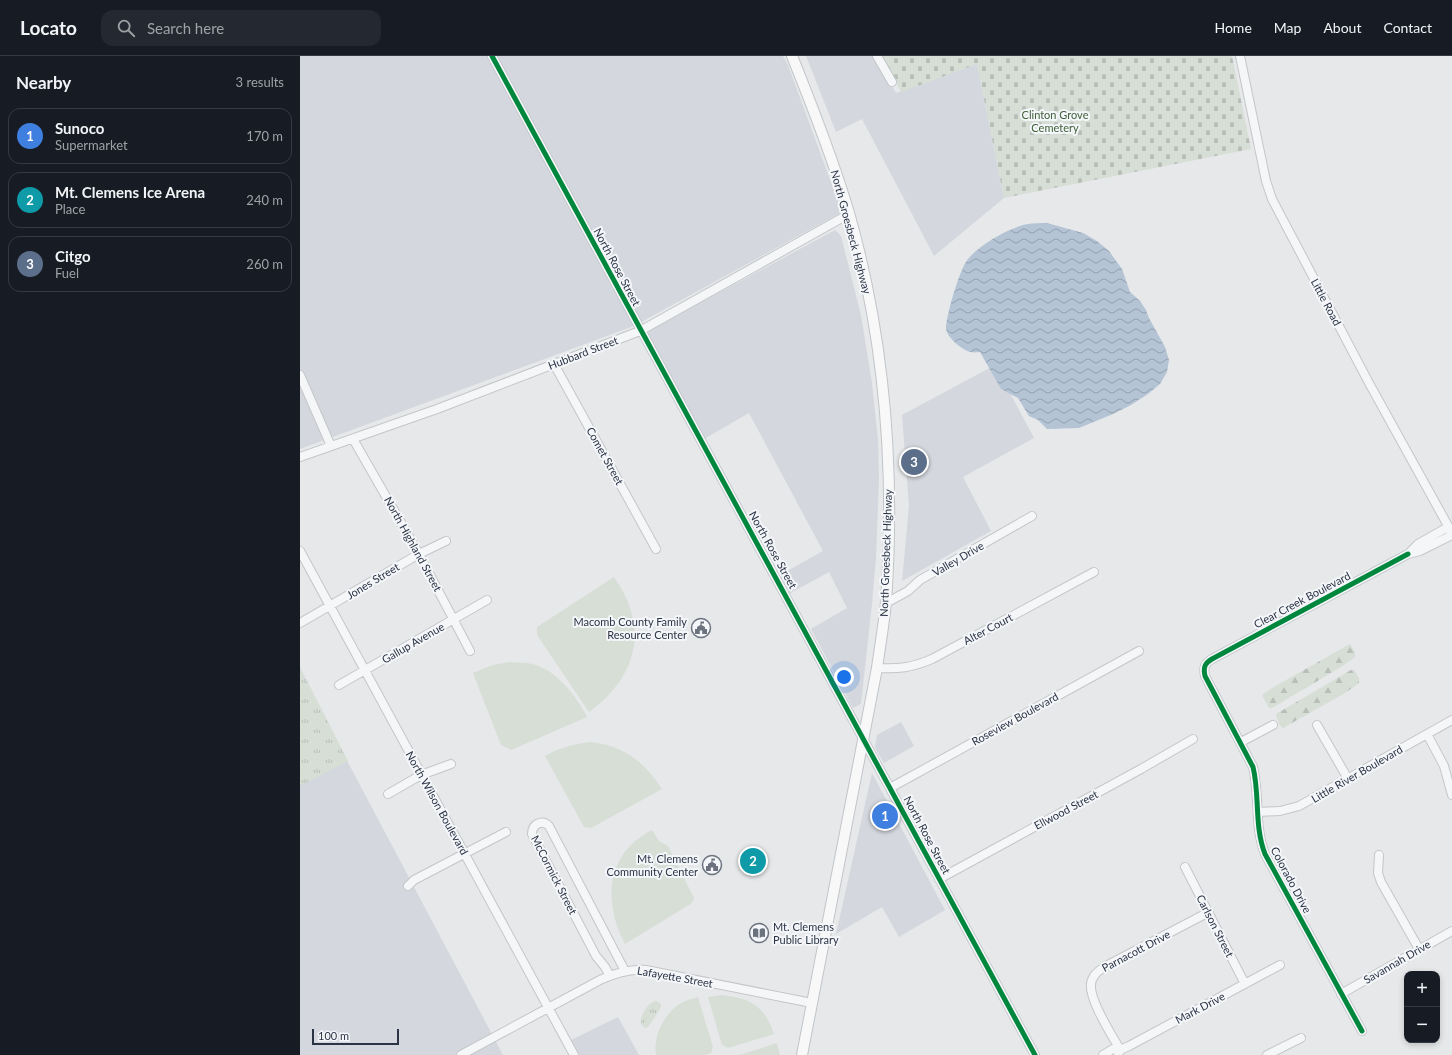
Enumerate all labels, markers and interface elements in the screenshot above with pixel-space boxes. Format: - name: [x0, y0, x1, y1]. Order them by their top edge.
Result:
- search box: [101, 10, 381, 46]
- text: Locato: [20, 16, 77, 39]
- icon: search: [115, 17, 137, 39]
- text: Search here: [147, 19, 224, 37]
- text: Home: [1214, 19, 1252, 36]
- text: Map: [1274, 19, 1301, 36]
- text: About: [1323, 19, 1361, 36]
- text: Contact: [1383, 19, 1432, 36]
- text: Nearby: [16, 72, 71, 93]
- text: 3 results: [236, 74, 284, 90]
- park label: Clinton Grove Cemetery: [1022, 108, 1089, 134]
- text: Sunoco: [55, 119, 104, 137]
- text: 1: [26, 128, 34, 144]
- text: 170 m: [246, 128, 283, 144]
- text: Supermarket: [55, 137, 128, 153]
- street label: North Groesbeck Highway: [829, 168, 874, 296]
- text: Mt. Clemens Ice Arena: [55, 183, 205, 201]
- text: 2: [26, 192, 34, 208]
- text: 240 m: [246, 192, 283, 208]
- text: Place: [55, 201, 85, 217]
- street label: North Rose Street: [591, 226, 644, 308]
- text: Citgo: [55, 247, 91, 265]
- text: 3: [26, 256, 34, 272]
- text: 260 m: [246, 256, 283, 272]
- text: Fuel: [55, 265, 79, 281]
- street label: Little Road: [1309, 276, 1344, 328]
- street label: Hubbard Street: [546, 333, 620, 372]
- street label: Comet Street: [584, 425, 627, 487]
- pin: 3: [901, 447, 927, 477]
- street label: North Groesbeck Highway: [877, 489, 894, 617]
- street label: North Highland Street: [382, 494, 445, 593]
- street label: North Rose Street: [747, 509, 800, 591]
- street label: Valley Drive: [930, 538, 986, 579]
- street label: Jones Street: [344, 560, 401, 601]
- street label: Clear Creek Boulevard: [1251, 569, 1352, 631]
- street label: Alter Court: [961, 610, 1015, 647]
- place label: Macomb County Family Resource Center: [573, 615, 687, 641]
- public building icon: Macomb County Family Resource Center: [690, 617, 712, 639]
- street label: Gallup Avenue: [379, 619, 446, 666]
- your location: [834, 667, 854, 687]
- street label: Roseview Boulevard: [969, 689, 1060, 748]
- street label: Little River Boulevard: [1309, 742, 1405, 805]
- street label: North Wilson Boulevard: [404, 749, 471, 857]
- street label: Ellwood Street: [1032, 787, 1100, 832]
- street label: North Rose Street: [901, 794, 954, 876]
- pin: 1: [872, 801, 898, 831]
- street label: McCormick Street: [529, 833, 580, 917]
- street label: Colorado Drive: [1269, 844, 1314, 915]
- pin: 2: [740, 846, 766, 876]
- place label: Mt. Clemens Community Center: [607, 852, 698, 878]
- public building icon: Mt. Clemens Community Center: [701, 854, 723, 876]
- street label: Carlson Street: [1194, 892, 1237, 959]
- place label: Mt. Clemens Public Library: [773, 920, 839, 946]
- library icon: Mt. Clemens Public Library: [748, 922, 770, 944]
- street label: Parnacott Drive: [1099, 927, 1172, 974]
- street label: Savannah Drive: [1361, 937, 1433, 986]
- street label: Lafayette Street: [636, 963, 714, 990]
- map controls: [1404, 971, 1440, 1043]
- button: +: [1404, 971, 1440, 1007]
- street label: Mark Drive: [1173, 989, 1227, 1026]
- button: −: [1404, 1007, 1440, 1043]
- scale bar: [312, 1027, 399, 1046]
- text: 100 m: [318, 1029, 349, 1042]

